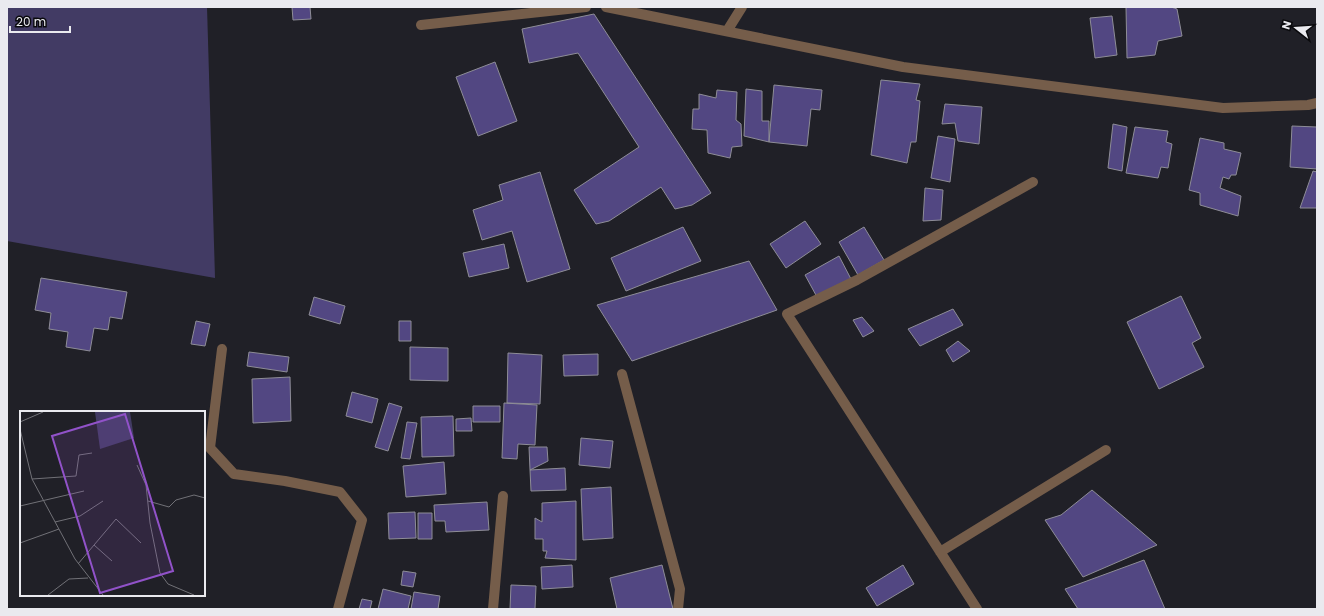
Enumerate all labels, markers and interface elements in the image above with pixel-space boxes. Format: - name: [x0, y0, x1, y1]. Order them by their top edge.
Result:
- scale bar: [10, 8, 70, 34]
- north arrow: [1276, 8, 1316, 48]
- text: 20 m: [16, 13, 46, 30]
- text: N: [1278, 19, 1295, 31]
- inset map: [20, 411, 205, 596]

